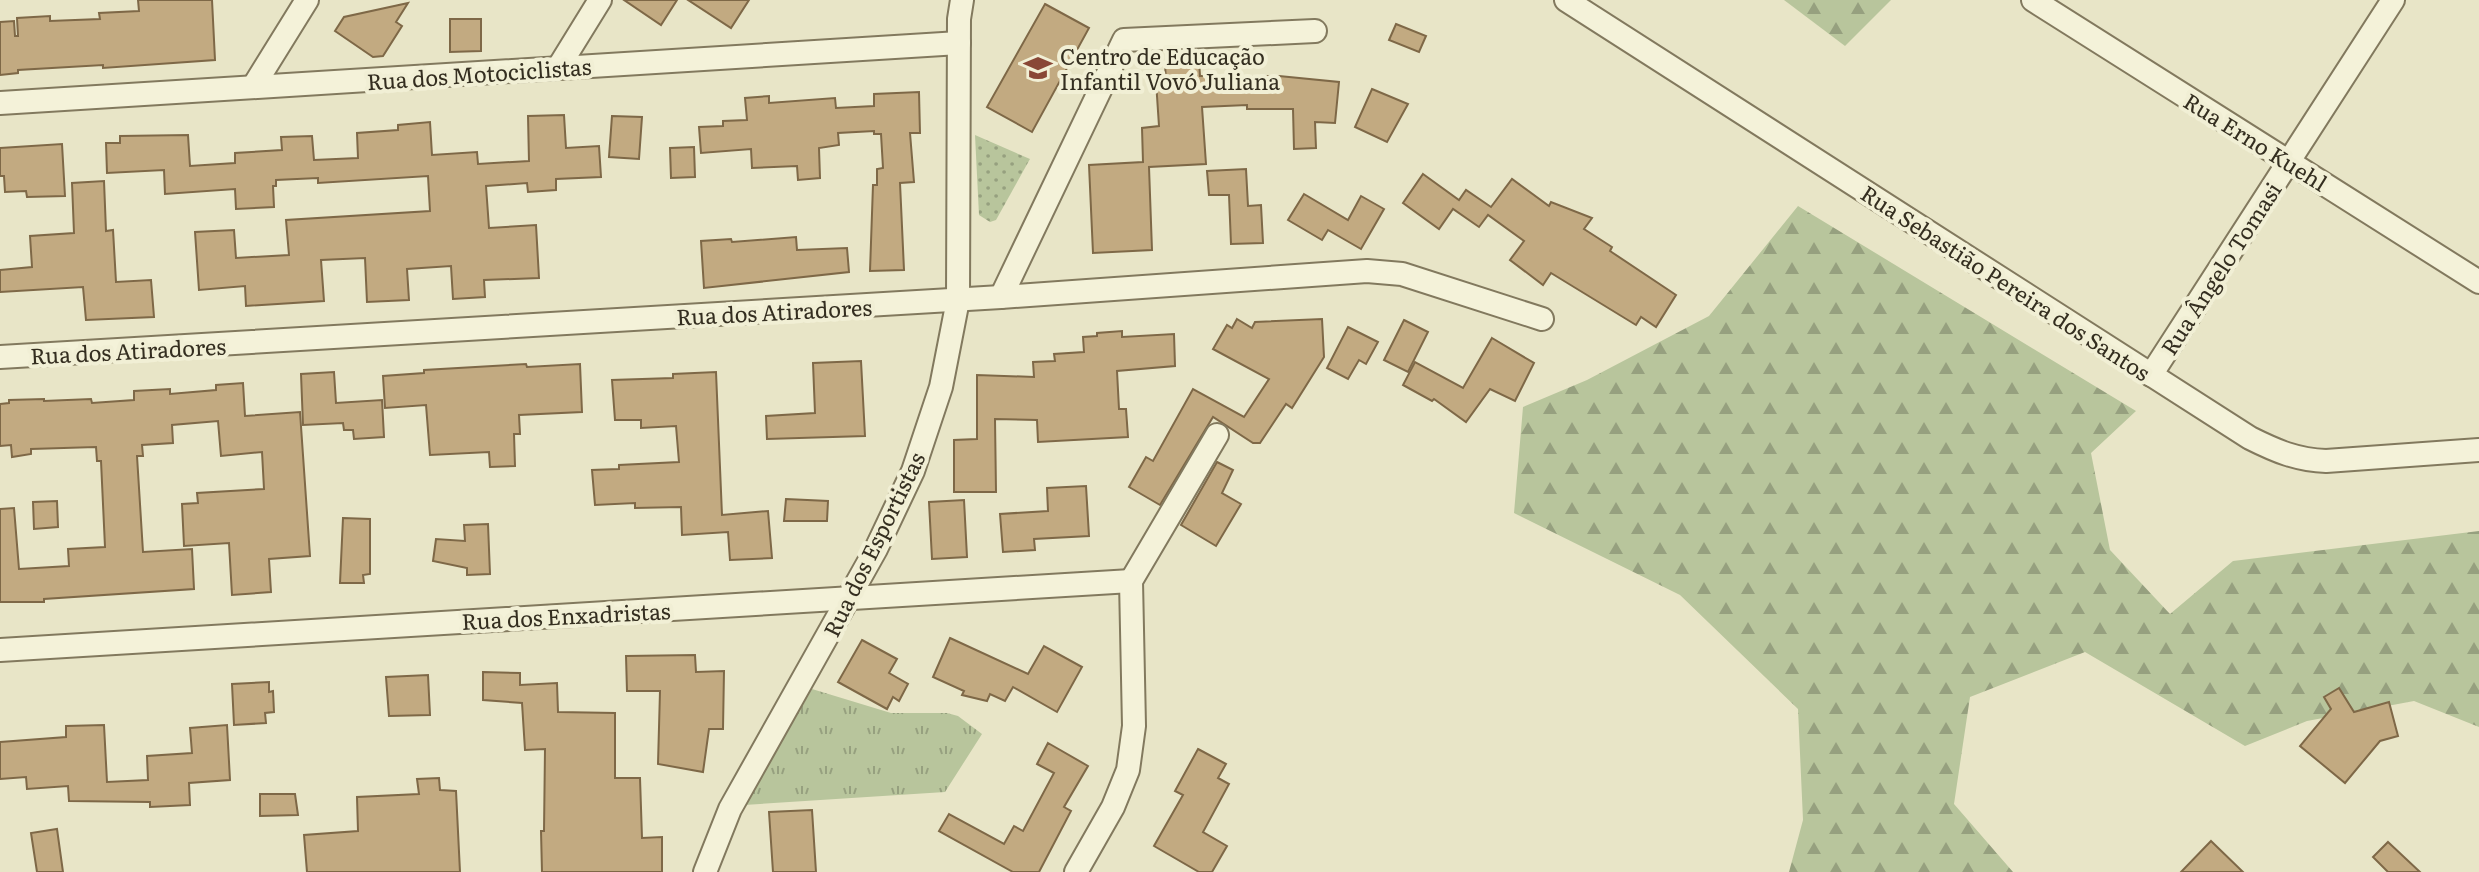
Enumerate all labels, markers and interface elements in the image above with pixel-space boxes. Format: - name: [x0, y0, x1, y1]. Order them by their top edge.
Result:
- place label: Centro de Educação Infantil Vovó Juliana: [1060, 39, 1280, 97]
- street label: Rua dos Motociclistas: [366, 49, 592, 97]
- school or university icon: Centro de Educação Infantil Vovó Juliana: [1023, 53, 1053, 83]
- street label: Rua Erno Kuehl: [2178, 84, 2334, 198]
- street label: Rua Ângelo Tomasi: [2152, 175, 2288, 361]
- street label: Rua Sebastião Pereira dos Santos: [1855, 176, 2157, 388]
- street label: Rua dos Atiradores: [675, 289, 873, 333]
- street label: Rua dos Atiradores: [29, 328, 227, 372]
- street label: Rua dos Esportistas: [814, 446, 932, 642]
- street label: Rua dos Enxadristas: [461, 593, 671, 637]

